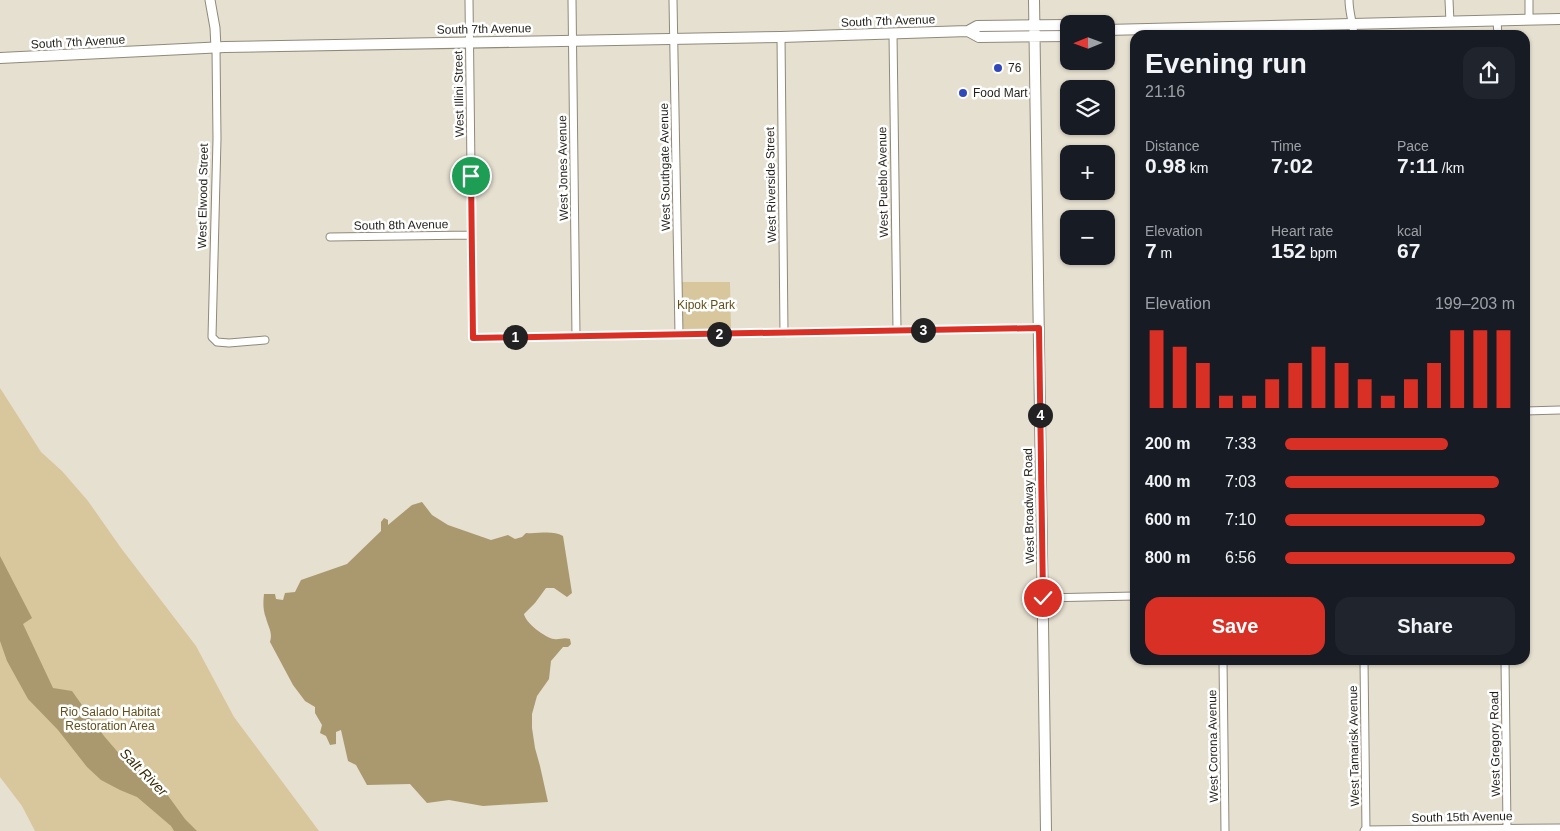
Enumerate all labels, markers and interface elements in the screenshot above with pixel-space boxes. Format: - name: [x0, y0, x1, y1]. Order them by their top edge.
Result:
- street label: South 7th Avenue: [841, 12, 936, 30]
- north arrow: [1060, 15, 1115, 70]
- map controls: [1060, 15, 1115, 265]
- street label: South 7th Avenue: [437, 21, 532, 37]
- street label: South 7th Avenue: [30, 33, 126, 51]
- button: share: [1463, 47, 1515, 99]
- text: Evening run: [1145, 48, 1307, 79]
- street label: West Illini Street: [451, 50, 467, 137]
- place label: 76: [1008, 61, 1022, 75]
- marker: 76: [992, 62, 1004, 74]
- button: layers: [1060, 80, 1115, 135]
- text: 21:16: [1145, 83, 1185, 100]
- place label: Food Mart: [973, 86, 1028, 100]
- marker: Food Mart: [957, 87, 969, 99]
- street label: West Southgate Avenue: [657, 102, 673, 231]
- street label: West Jones Avenue: [555, 115, 571, 221]
- street label: West Riverside Street: [763, 126, 779, 243]
- street label: West Pueblo Avenue: [875, 126, 891, 238]
- text: Distance: [1145, 138, 1199, 154]
- text: Time: [1271, 138, 1302, 154]
- text: Pace: [1397, 138, 1429, 154]
- street label: West Elwood Street: [195, 143, 211, 249]
- button: +: [1060, 145, 1115, 200]
- text: 0.98: [1145, 154, 1186, 177]
- text: 7:02: [1271, 154, 1313, 177]
- text: 7:11: [1397, 154, 1438, 177]
- pin: [450, 155, 492, 197]
- text: km: [1186, 160, 1208, 176]
- text: /km: [1438, 160, 1464, 176]
- icon: arrive: [457, 162, 485, 190]
- button: −: [1060, 210, 1115, 265]
- street label: South 8th Avenue: [354, 217, 449, 233]
- text: Elevation: [1145, 223, 1203, 239]
- text: Heart rate: [1271, 223, 1333, 239]
- text: kcal: [1397, 223, 1422, 239]
- text: 7: [1145, 239, 1157, 262]
- text: 152: [1271, 239, 1306, 262]
- text: 67: [1397, 239, 1420, 262]
- text: m: [1157, 245, 1172, 261]
- text: bpm: [1306, 245, 1337, 261]
- text: Elevation: [1145, 295, 1211, 312]
- text: 199–203 m: [1435, 295, 1515, 312]
- park label: Kipok Park: [677, 298, 736, 312]
- pin: 3: [910, 318, 936, 342]
- pin: 2: [706, 322, 732, 346]
- text: 3: [920, 322, 927, 338]
- pin: 1: [502, 324, 528, 350]
- text: 2: [716, 326, 723, 342]
- text: 1: [512, 329, 519, 345]
- pin: 4: [1028, 402, 1052, 428]
- text: 4: [1037, 407, 1044, 423]
- text: 200 m: [1145, 435, 1190, 452]
- text: 7:33: [1225, 435, 1256, 452]
- street label: West Broadway Road: [1021, 448, 1037, 564]
- text: 400 m: [1145, 473, 1190, 490]
- text: 7:03: [1225, 473, 1256, 490]
- text: 600 m: [1145, 511, 1190, 528]
- text: 7:10: [1225, 511, 1256, 528]
- text: 800 m: [1145, 549, 1190, 566]
- text: 6:56: [1225, 549, 1256, 566]
- pin: [1022, 577, 1064, 619]
- icon: check: [1029, 584, 1057, 612]
- button: Save: [1145, 597, 1325, 655]
- button: Share: [1335, 597, 1515, 655]
- street label: West Tamarisk Avenue: [1346, 685, 1362, 807]
- street label: West Corona Avenue: [1205, 689, 1221, 803]
- street label: West Gregory Road: [1487, 691, 1503, 797]
- park label: Rio Salado Habitat Restoration Area: [60, 705, 161, 733]
- water label: Salt River: [117, 745, 172, 800]
- street label: South 15th Avenue: [1411, 809, 1513, 825]

